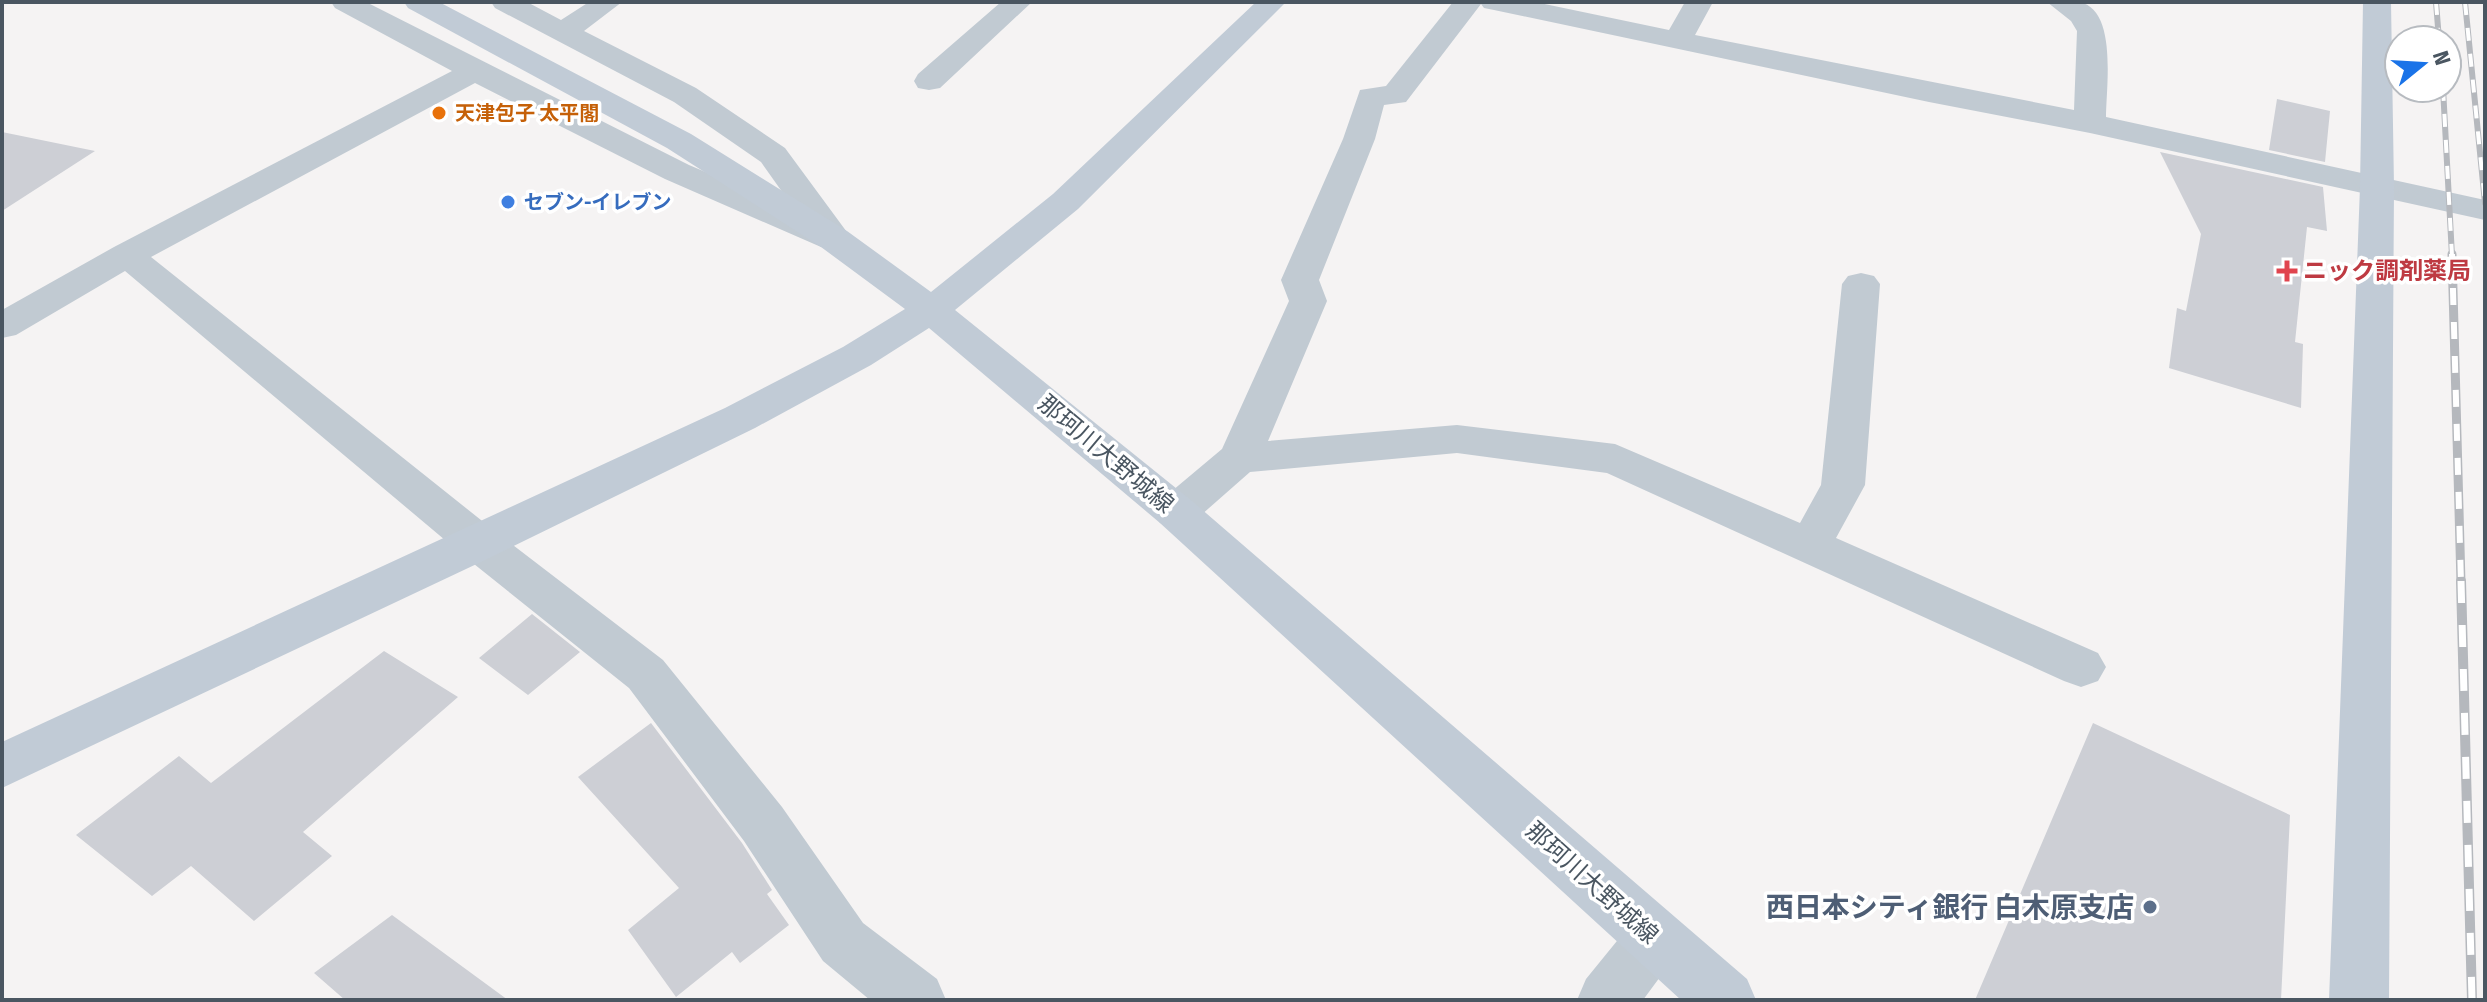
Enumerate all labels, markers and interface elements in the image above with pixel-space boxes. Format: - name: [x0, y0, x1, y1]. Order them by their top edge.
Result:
- north arrow: [2383, 24, 2463, 104]
- text: N: [2427, 48, 2456, 68]
- place label: 天津包子 太平閣: [455, 101, 599, 125]
- marker: 天津包子 太平閣: [430, 104, 448, 122]
- place label: セブン-イレブン: [524, 190, 672, 214]
- marker: セブン-イレブン: [499, 193, 517, 211]
- place label: ニック調剤薬局: [2303, 257, 2471, 285]
- marker: ニック調剤薬局: [2278, 262, 2296, 280]
- street label: 那珂川大野城線: [1033, 389, 1179, 519]
- street label: 那珂川大野城線: [1520, 816, 1664, 950]
- place label: 西日本シティ銀行 白木原支店: [1766, 891, 2134, 924]
- marker: 西日本シティ銀行 白木原支店: [2141, 898, 2159, 916]

